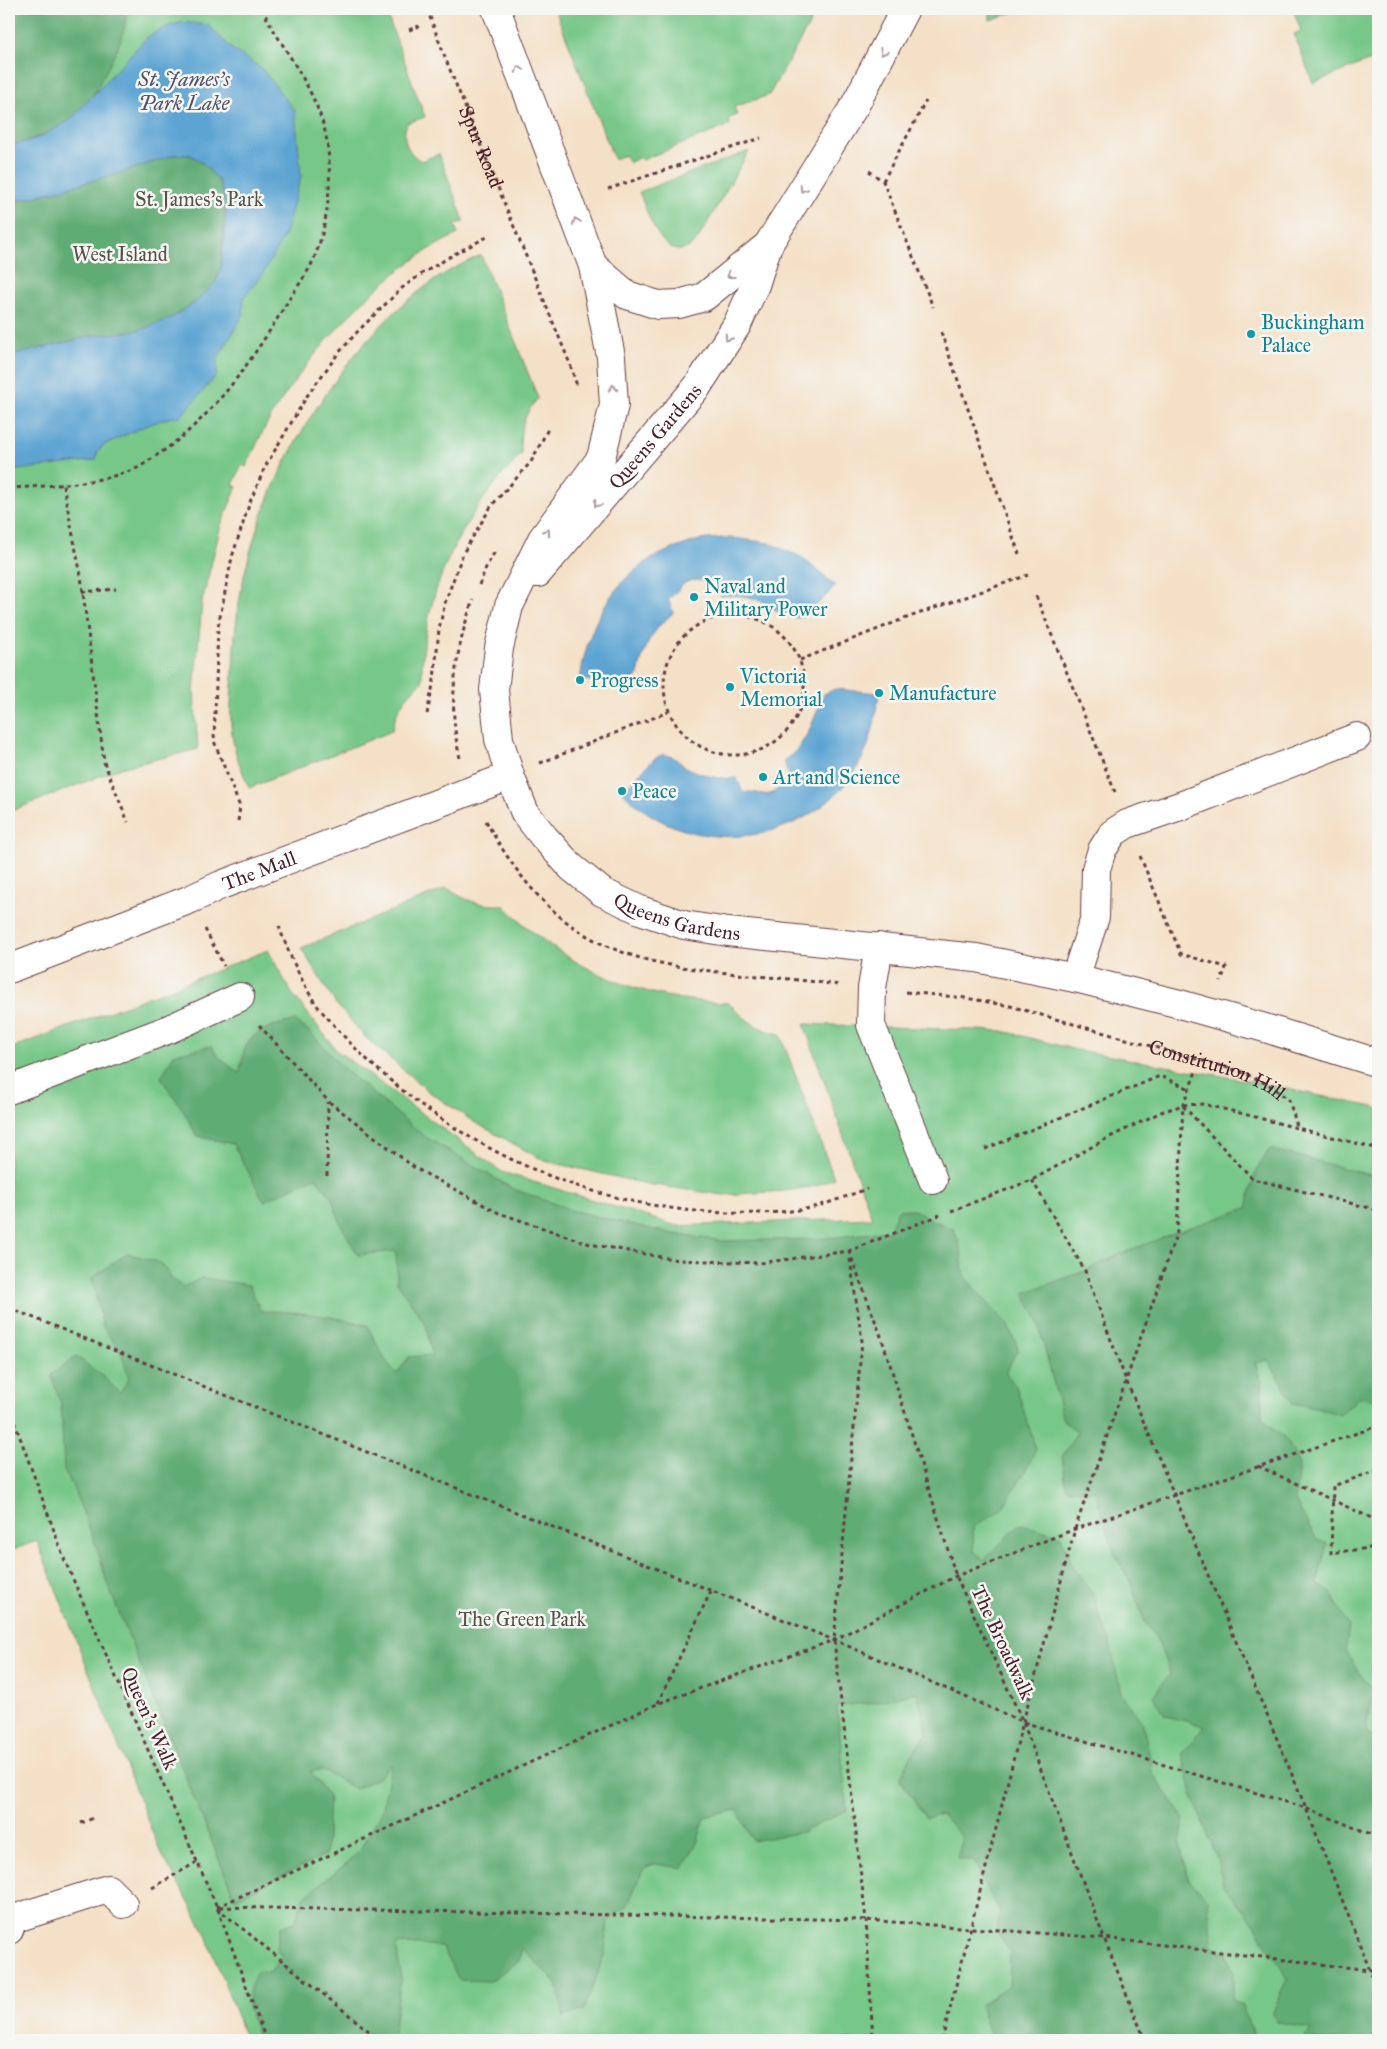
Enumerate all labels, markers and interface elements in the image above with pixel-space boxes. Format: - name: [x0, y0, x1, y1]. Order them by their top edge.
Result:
- one-way arrow: [879, 47, 889, 56]
- one-way arrow: [515, 65, 525, 73]
- water label: St. James's Park Lake: [137, 66, 231, 116]
- street label: Spur Road: [454, 102, 509, 191]
- one-way arrow: [800, 183, 810, 192]
- park label: St. James's Park: [135, 187, 264, 212]
- one-way arrow: [571, 217, 582, 226]
- park label: West Island: [72, 242, 168, 266]
- one-way arrow: [726, 269, 736, 278]
- place label: Buckingham Palace: [1261, 310, 1365, 357]
- marker: Buckingham Palace: [1245, 328, 1257, 340]
- one-way arrow: [725, 333, 735, 342]
- street label: Queens Gardens: [603, 379, 707, 494]
- one-way arrow: [607, 384, 618, 392]
- one-way arrow: [594, 498, 603, 507]
- one-way arrow: [541, 528, 550, 538]
- place label: Naval and Military Power: [704, 574, 828, 621]
- marker: Naval and Military Power: [688, 591, 700, 603]
- place label: Victoria Memorial: [739, 664, 823, 711]
- place label: Progress: [590, 668, 659, 693]
- marker: Progress: [574, 674, 586, 686]
- marker: Victoria Memorial: [724, 681, 736, 693]
- place label: Manufacture: [889, 681, 997, 705]
- marker: Manufacture: [873, 687, 885, 699]
- place label: Art and Science: [772, 765, 900, 789]
- marker: Art and Science: [757, 771, 769, 783]
- place label: Peace: [632, 779, 677, 803]
- marker: Peace: [616, 785, 628, 797]
- street label: The Mall: [219, 845, 300, 895]
- street label: Queens Gardens: [610, 887, 741, 945]
- street label: Constitution Hill: [1146, 1034, 1291, 1105]
- street label: The Broadwalk: [966, 1581, 1040, 1703]
- park label: The Green Park: [458, 1607, 586, 1631]
- street label: Queen's Walk: [117, 1663, 184, 1774]

